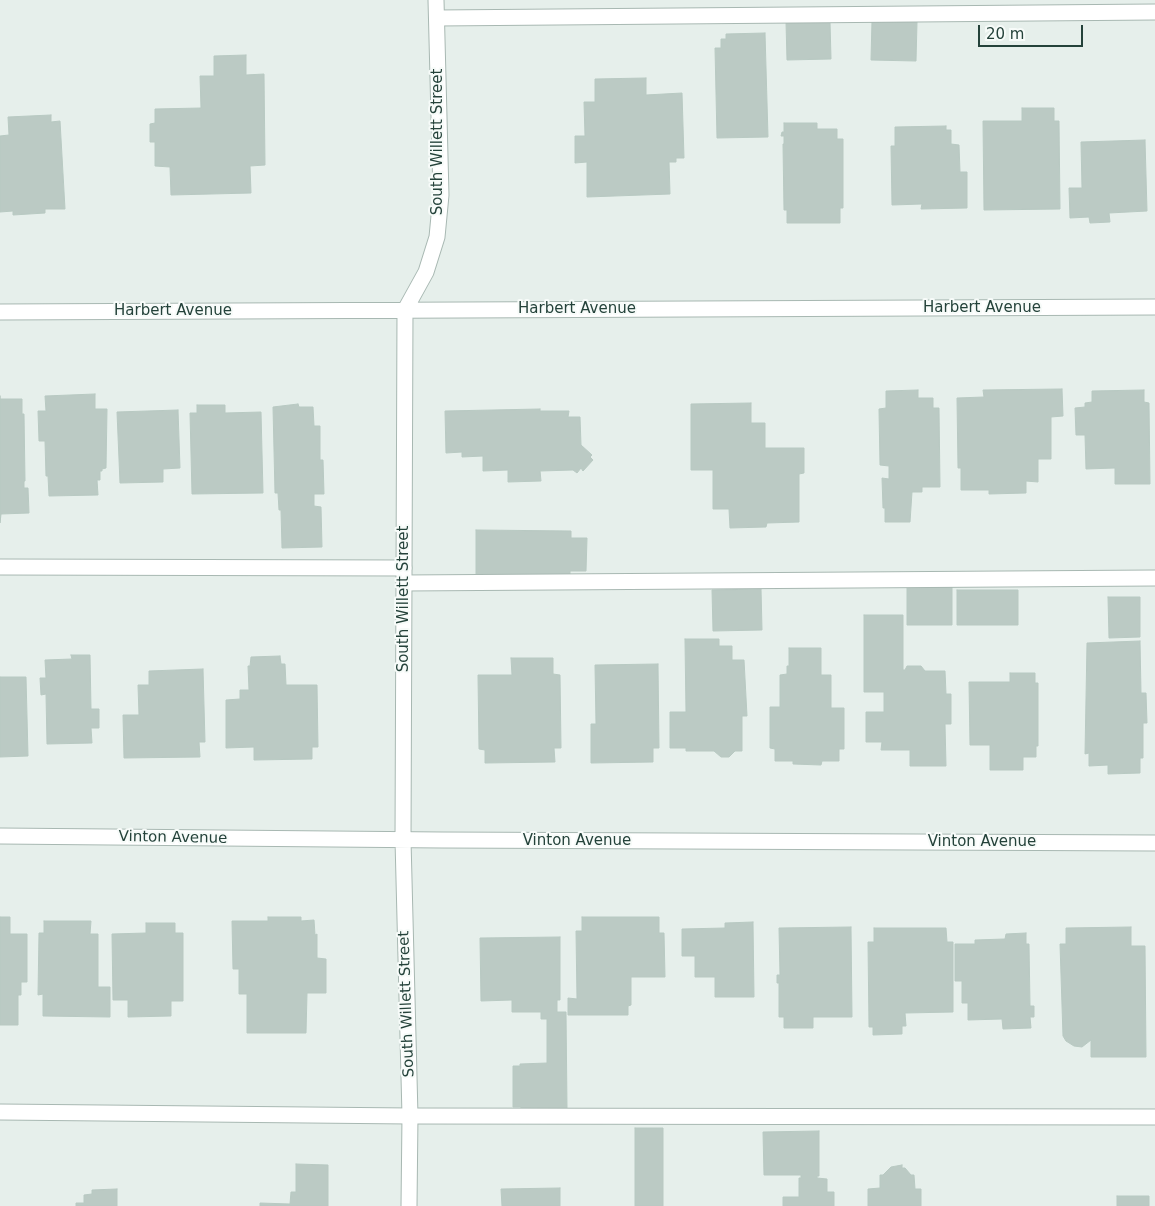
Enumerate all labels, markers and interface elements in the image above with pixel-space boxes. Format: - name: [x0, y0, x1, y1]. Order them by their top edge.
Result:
- scale bar: [980, 15, 1085, 47]
- text: 20 m: [986, 25, 1024, 43]
- street label: South Willett Street: [429, 69, 447, 215]
- street label: Harbert Avenue: [923, 299, 1041, 317]
- street label: Harbert Avenue: [518, 300, 636, 318]
- street label: Harbert Avenue: [114, 302, 232, 320]
- street label: South Willett Street: [395, 526, 413, 672]
- street label: Vinton Avenue: [119, 828, 227, 848]
- street label: Vinton Avenue: [523, 832, 631, 850]
- street label: Vinton Avenue: [928, 833, 1036, 851]
- street label: South Willett Street: [395, 930, 419, 1078]

